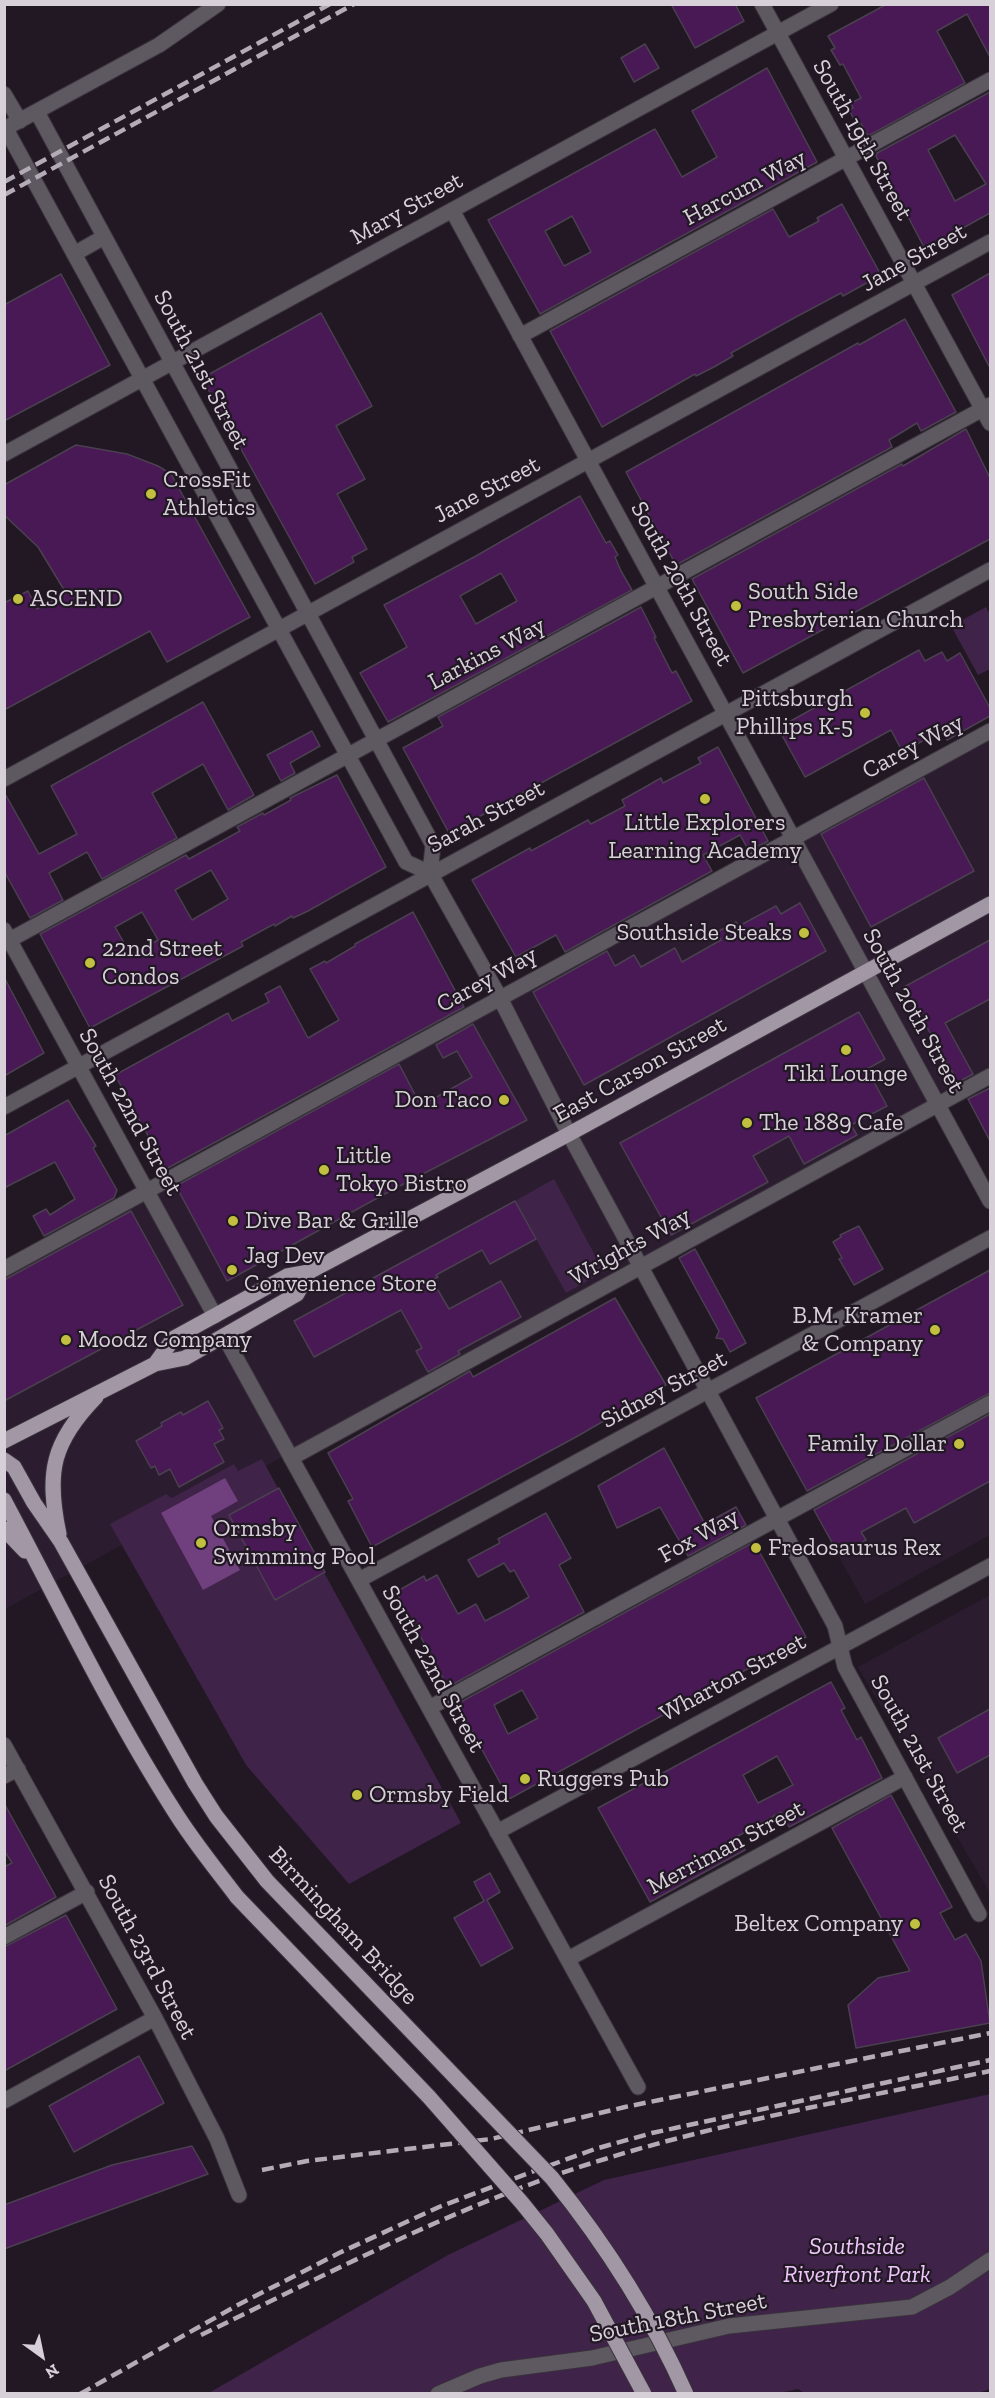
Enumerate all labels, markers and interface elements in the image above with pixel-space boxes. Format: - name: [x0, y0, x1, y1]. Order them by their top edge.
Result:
- street label: South 19th Street: [806, 55, 918, 225]
- street label: Harcum Way: [679, 144, 811, 232]
- street label: Mary Street: [346, 166, 468, 252]
- street label: Jane Street: [856, 217, 972, 299]
- street label: South 21st Street: [147, 286, 255, 454]
- street label: Jane Street: [429, 450, 545, 530]
- place label: CrossFit Athletics: [163, 466, 255, 522]
- marker: CrossFit Athletics: [144, 487, 158, 501]
- street label: South 20th Street: [624, 497, 738, 671]
- place label: South Side Presbyterian Church: [748, 578, 963, 634]
- place label: ASCEND: [30, 585, 123, 613]
- marker: ASCEND: [11, 592, 25, 606]
- marker: South Side Presbyterian Church: [729, 599, 743, 613]
- street label: Larkins Way: [424, 611, 550, 697]
- place label: Pittsburgh Phillips K-5: [736, 685, 853, 741]
- marker: Pittsburgh Phillips K-5: [858, 706, 872, 720]
- street label: Carey Way: [857, 708, 969, 786]
- street label: Sarah Street: [423, 774, 549, 860]
- marker: Little Explorers Learning Academy: [698, 792, 712, 806]
- place label: Little Explorers Learning Academy: [608, 809, 802, 865]
- place label: Southside Steaks: [616, 919, 792, 947]
- street label: South 20th Street: [856, 924, 970, 1098]
- marker: Southside Steaks: [797, 926, 811, 940]
- place label: 22nd Street Condos: [102, 935, 222, 991]
- street label: Carey Way: [432, 941, 542, 1019]
- marker: 22nd Street Condos: [83, 956, 97, 970]
- street label: East Carson Street: [549, 1011, 731, 1129]
- street label: South 22nd Street: [72, 1023, 188, 1201]
- marker: Tiki Lounge: [839, 1043, 853, 1057]
- place label: Tiki Lounge: [784, 1060, 908, 1088]
- place label: Don Taco: [394, 1086, 492, 1114]
- marker: Don Taco: [497, 1093, 511, 1107]
- place label: The 1889 Cafe: [759, 1109, 903, 1137]
- marker: The 1889 Cafe: [740, 1116, 754, 1130]
- place label: Little Tokyo Bistro: [336, 1142, 467, 1198]
- marker: Little Tokyo Bistro: [317, 1163, 331, 1177]
- street label: Wrights Way: [564, 1202, 696, 1292]
- place label: Dive Bar & Grille: [245, 1207, 419, 1235]
- marker: Dive Bar & Grille: [226, 1214, 240, 1228]
- place label: Jag Dev Convenience Store: [244, 1242, 437, 1298]
- marker: Jag Dev Convenience Store: [225, 1263, 239, 1277]
- place label: B.M. Kramer & Company: [793, 1302, 923, 1358]
- marker: B.M. Kramer & Company: [928, 1323, 942, 1337]
- place label: Moodz Company: [78, 1326, 252, 1354]
- marker: Moodz Company: [59, 1333, 73, 1347]
- street label: Sidney Street: [596, 1345, 732, 1435]
- place label: Family Dollar: [807, 1430, 947, 1458]
- marker: Family Dollar: [952, 1437, 966, 1451]
- street label: Fox Way: [654, 1502, 744, 1570]
- place label: Ormsby Swimming Pool: [213, 1515, 376, 1571]
- place label: Fredosaurus Rex: [768, 1534, 941, 1562]
- marker: Ormsby Swimming Pool: [194, 1536, 208, 1550]
- marker: Fredosaurus Rex: [749, 1541, 763, 1555]
- street label: South 22nd Street: [375, 1580, 491, 1758]
- street label: Wharton Street: [655, 1627, 811, 1729]
- street label: South 21st Street: [864, 1670, 974, 1838]
- place label: Ruggers Pub: [537, 1765, 669, 1793]
- marker: Ruggers Pub: [518, 1772, 532, 1786]
- place label: Ormsby Field: [369, 1781, 509, 1809]
- marker: Ormsby Field: [350, 1788, 364, 1802]
- street label: Merriman Street: [643, 1795, 809, 1901]
- street label: Birmingham Bridge: [262, 1841, 424, 2011]
- street label: South 23rd Street: [91, 1870, 203, 2044]
- place label: Beltex Company: [734, 1910, 903, 1938]
- marker: Beltex Company: [908, 1917, 922, 1931]
- park label: Southside Riverfront Park: [783, 2233, 931, 2289]
- street label: South 18th Street: [587, 2287, 769, 2349]
- north arrow: [12, 2326, 72, 2386]
- text: N: [42, 2360, 62, 2383]

